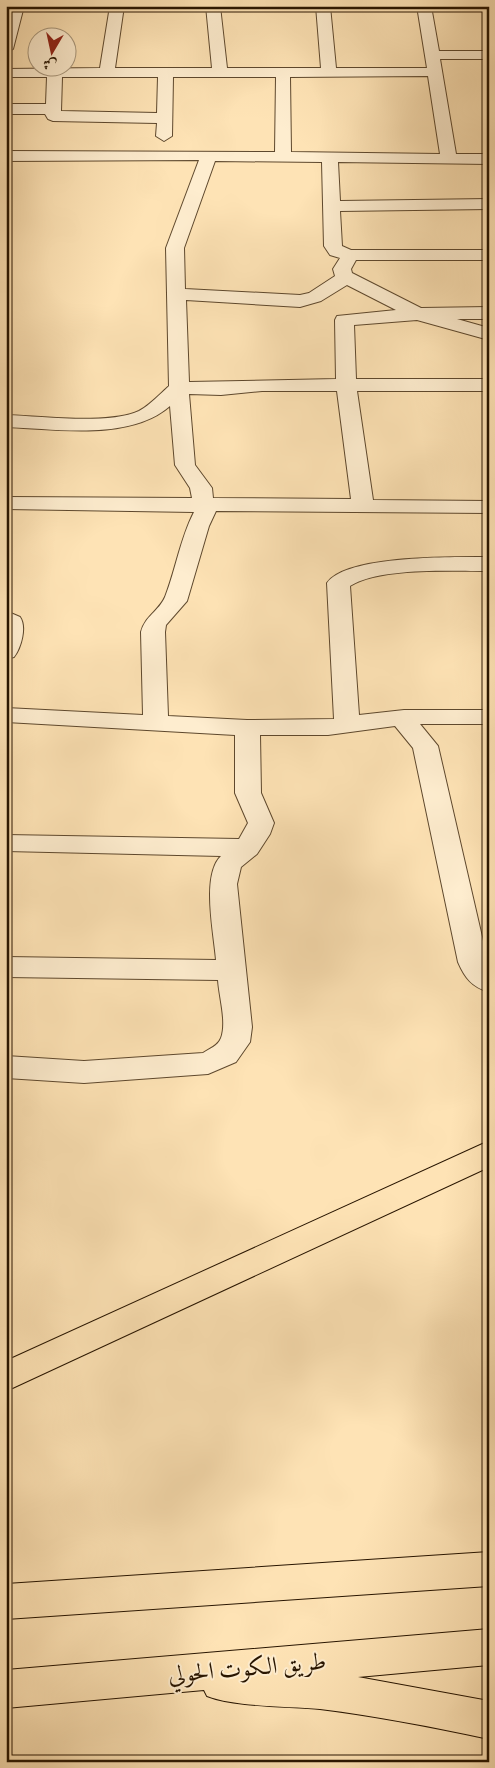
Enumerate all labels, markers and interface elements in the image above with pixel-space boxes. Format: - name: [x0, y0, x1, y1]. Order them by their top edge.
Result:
- north arrow: [28, 28, 78, 78]
- text: ش: [41, 54, 58, 76]
- street label: طريق الكوت الحولي: [166, 1643, 328, 1693]

